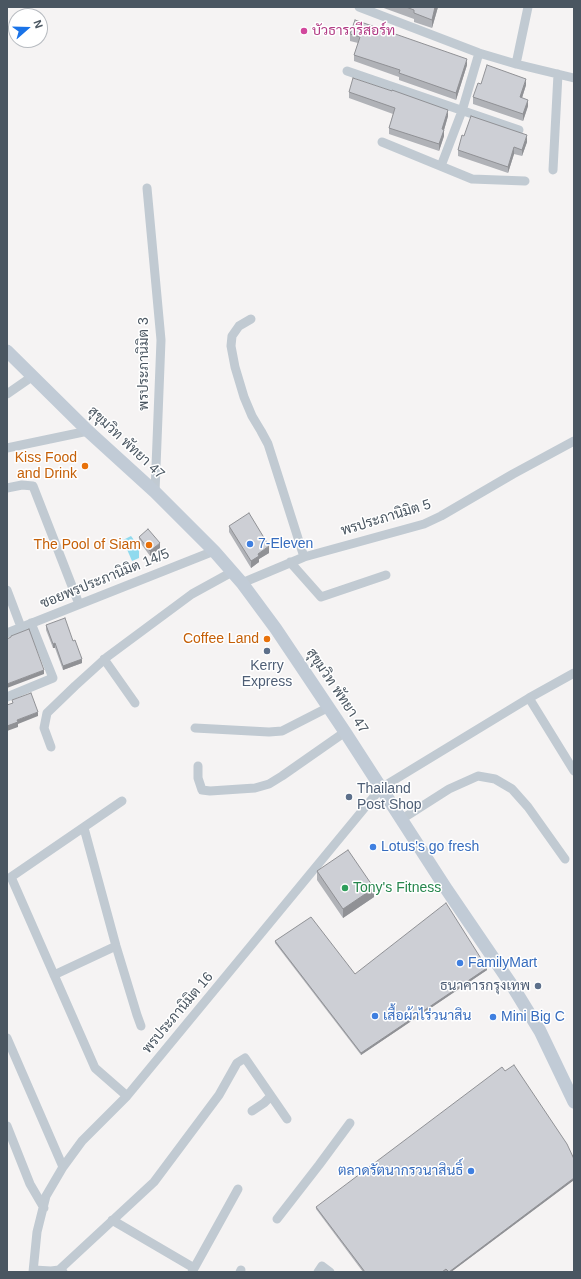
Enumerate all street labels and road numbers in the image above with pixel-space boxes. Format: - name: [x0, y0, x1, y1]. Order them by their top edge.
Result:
- street label: พรประภานิมิต 3: [136, 317, 152, 411]
- street label: สุขุมวิท พัทยา 47: [84, 403, 168, 483]
- street label: พรประภานิมิต 5: [339, 496, 433, 540]
- street label: ซอยพรประภานิมิต 14/5: [38, 545, 172, 613]
- street label: สุขุมวิท พัทยา 47: [302, 645, 372, 737]
- street label: พรประภานิมิต 16: [139, 969, 217, 1057]

